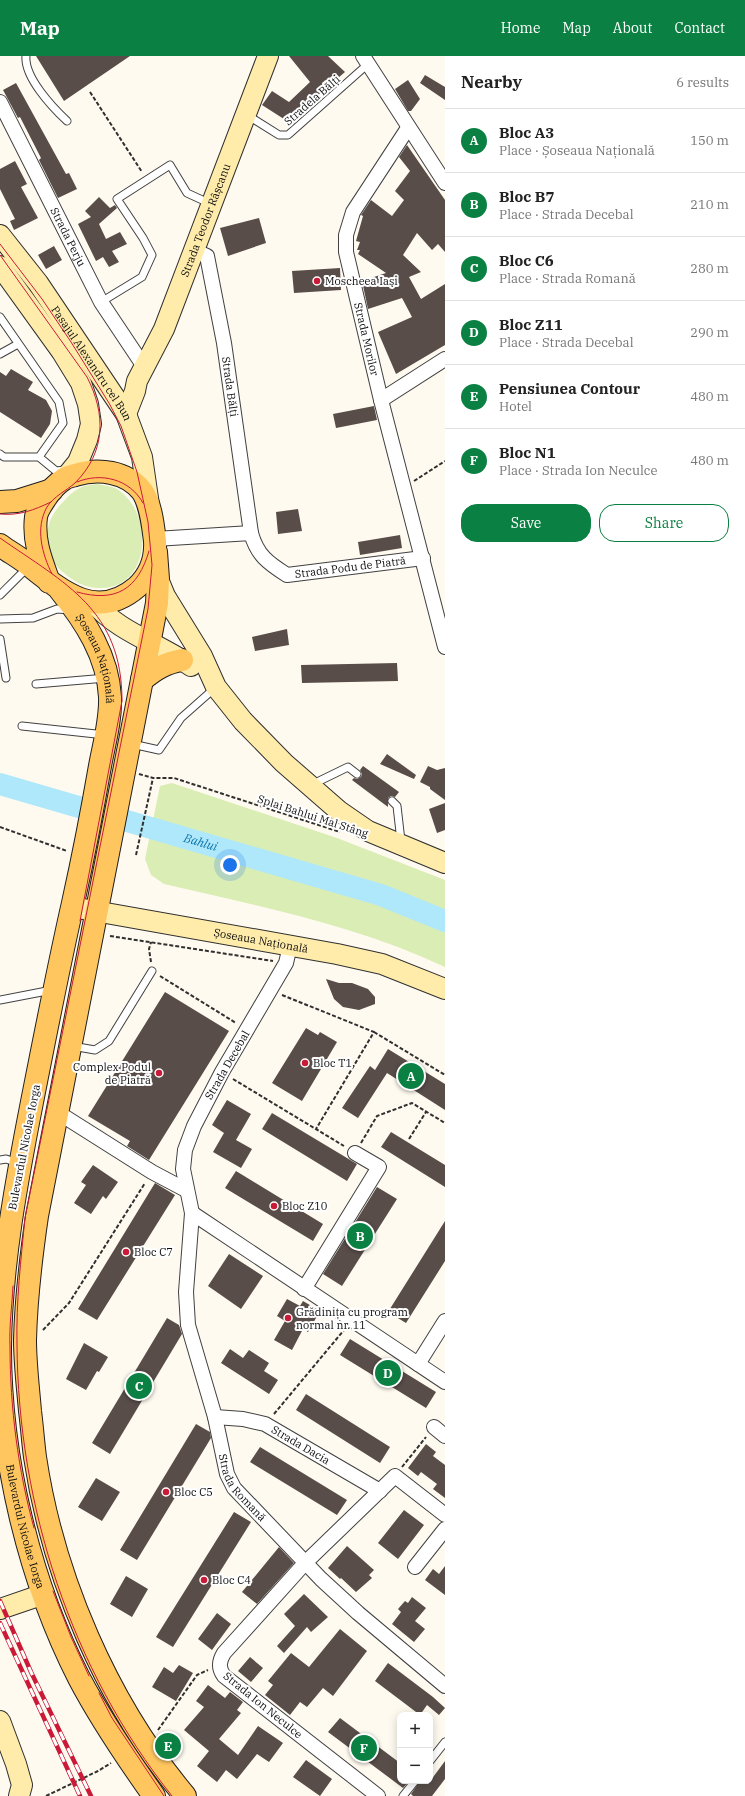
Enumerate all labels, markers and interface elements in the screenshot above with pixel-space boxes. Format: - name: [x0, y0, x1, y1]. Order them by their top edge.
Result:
- text: Map: [20, 16, 60, 40]
- text: Home: [501, 19, 540, 37]
- text: Map: [562, 19, 591, 37]
- text: About: [613, 19, 652, 37]
- text: Contact: [674, 19, 725, 37]
- text: Nearby: [461, 71, 522, 93]
- street label: Stradela Bălți: [281, 72, 344, 129]
- text: 6 results: [676, 74, 729, 91]
- text: Bloc A3: [499, 123, 554, 142]
- text: A: [469, 132, 479, 149]
- text: 150 m: [690, 132, 729, 149]
- text: Place · Șoseaua Națională: [499, 142, 655, 159]
- street label: Strada Teodor Râșcanu: [178, 161, 233, 279]
- text: Bloc B7: [499, 187, 554, 206]
- text: B: [469, 196, 479, 213]
- text: 210 m: [690, 196, 729, 213]
- street label: Strada Perju: [47, 205, 89, 269]
- text: Place · Strada Decebal: [499, 206, 634, 223]
- text: Bloc C6: [499, 251, 554, 270]
- text: C: [470, 260, 478, 277]
- text: 280 m: [690, 260, 729, 277]
- text: Place · Strada Romană: [499, 270, 636, 287]
- place label: Moscheea Iaşi: [325, 274, 398, 288]
- marker: Moscheea Iaşi: [312, 276, 322, 286]
- street label: Strada Morilor: [351, 301, 382, 377]
- street label: Pasajul Alexandru cel Bun: [48, 303, 135, 423]
- text: Bloc Z11: [499, 315, 563, 334]
- text: D: [469, 324, 479, 341]
- text: 290 m: [690, 324, 729, 341]
- text: Place · Strada Decebal: [499, 334, 634, 351]
- street label: Strada Bălți: [219, 356, 241, 418]
- text: Pensiunea Contour: [499, 379, 640, 398]
- text: E: [470, 388, 478, 405]
- text: 480 m: [690, 388, 729, 405]
- text: Hotel: [499, 398, 532, 415]
- text: Bloc N1: [499, 443, 556, 462]
- text: F: [470, 452, 478, 469]
- text: 480 m: [690, 452, 729, 469]
- text: Place · Strada Ion Neculce: [499, 462, 657, 479]
- button: Save: [461, 504, 591, 542]
- button: Share: [599, 504, 729, 542]
- street label: Strada Podu de Piatră: [294, 553, 407, 581]
- street label: Șoseaua Națională: [73, 611, 117, 704]
- street label: Splai Bahlui Mal Stâng: [256, 791, 370, 841]
- water label: Bahlui: [181, 830, 220, 854]
- your location: [220, 855, 240, 875]
- street label: Șoseaua Națională: [213, 925, 309, 956]
- street label: Strada Decebal: [202, 1028, 252, 1102]
- place label: Bloc T1: [313, 1056, 352, 1070]
- marker: Bloc T1: [300, 1058, 310, 1068]
- place label: Complex Podul de Piatră: [73, 1060, 151, 1087]
- pin: A: [398, 1061, 424, 1091]
- marker: Complex Podul de Piatră: [154, 1068, 164, 1078]
- street label: Bulevardul Nicolae Iorga: [5, 1083, 43, 1211]
- place label: Bloc Z10: [282, 1199, 328, 1213]
- marker: Bloc Z10: [269, 1201, 279, 1211]
- pin: B: [347, 1221, 373, 1251]
- place label: Bloc C7: [134, 1245, 173, 1259]
- marker: Bloc C7: [121, 1247, 131, 1257]
- place label: Grădinița cu program normal nr. 11: [296, 1305, 409, 1332]
- marker: Grădinița cu program normal nr. 11: [283, 1313, 293, 1323]
- pin: D: [375, 1358, 401, 1388]
- pin: C: [126, 1371, 152, 1401]
- street label: Strada Dacia: [269, 1422, 333, 1467]
- street label: Strada Romană: [216, 1452, 269, 1524]
- street label: Bulevardul Nicolae Iorga: [3, 1463, 48, 1590]
- place label: Bloc C5: [174, 1485, 213, 1499]
- marker: Bloc C5: [161, 1487, 171, 1497]
- place label: Bloc C4: [212, 1573, 251, 1587]
- marker: Bloc C4: [199, 1575, 209, 1585]
- street label: Strada Ion Neculce: [221, 1669, 305, 1741]
- map controls: [397, 1712, 433, 1784]
- button: +: [397, 1712, 433, 1748]
- pin: E: [155, 1731, 181, 1761]
- pin: F: [351, 1733, 377, 1763]
- button: −: [397, 1748, 433, 1784]

